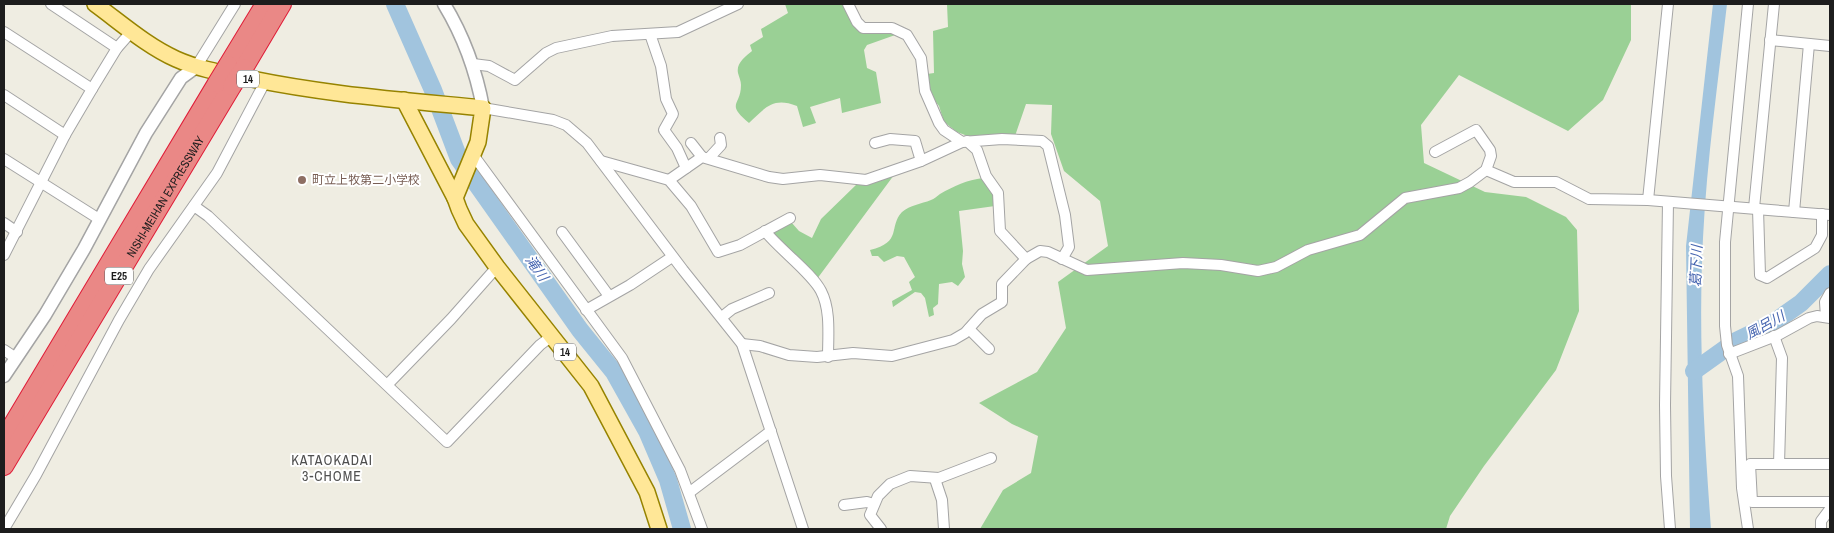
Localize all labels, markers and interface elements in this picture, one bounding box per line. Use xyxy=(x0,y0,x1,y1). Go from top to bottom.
road number: 14 xyxy=(237,70,259,88)
street label: NISHI-MEIHAN EXPRESSWAY xyxy=(123,133,208,260)
place label: 町立上牧第二小学校 xyxy=(312,172,420,188)
marker: 町立上牧第二小学校 xyxy=(296,174,308,186)
water label: 葛下川 xyxy=(1686,243,1706,287)
water label: 滝川 xyxy=(522,251,554,286)
road number: E25 xyxy=(105,268,133,284)
water label: 風呂川 xyxy=(1742,306,1789,343)
road number: 14 xyxy=(554,344,576,361)
district label: KATAOKADAI 3-CHOME xyxy=(291,451,373,485)

